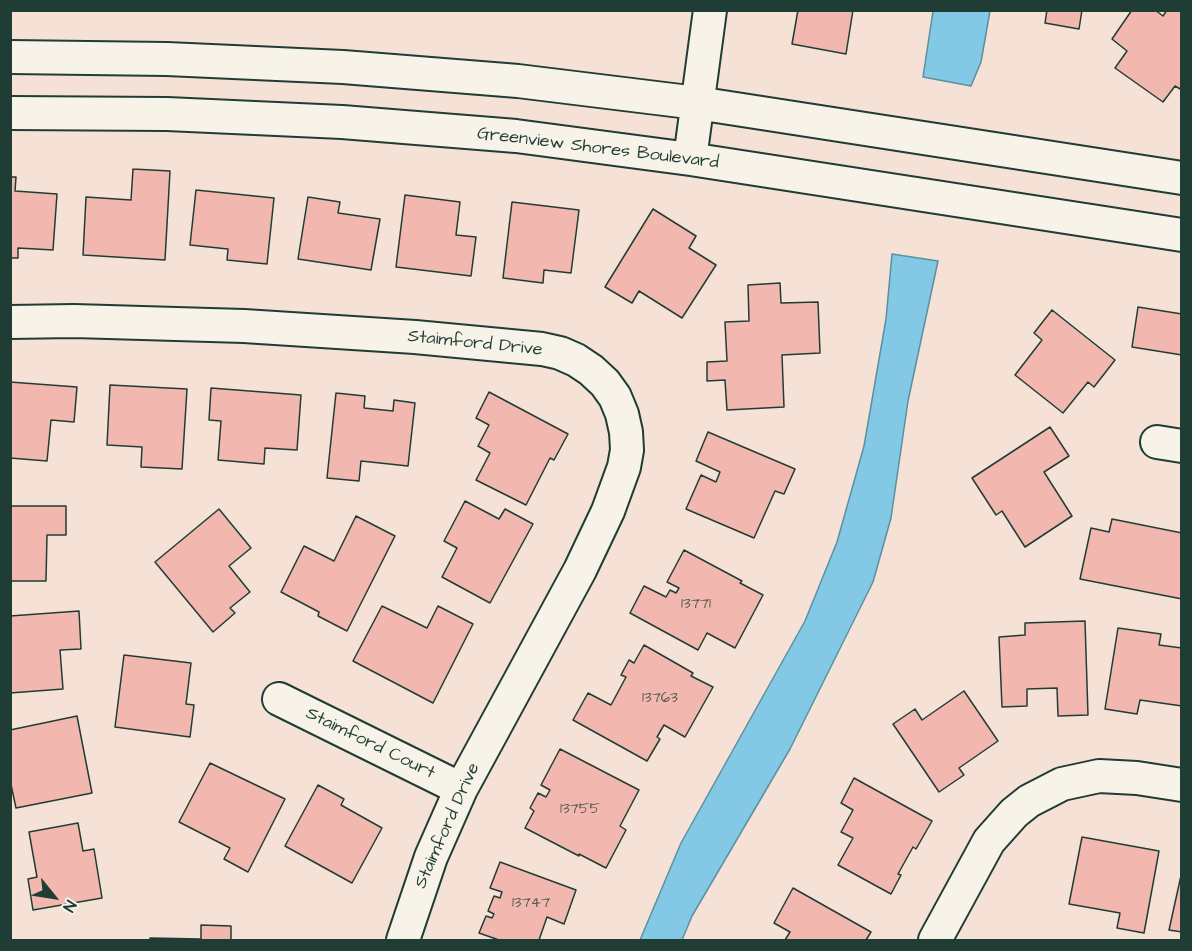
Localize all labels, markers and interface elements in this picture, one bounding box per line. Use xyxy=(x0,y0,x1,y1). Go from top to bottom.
street label: Greenview Shores Boulevard xyxy=(476,123,720,175)
street label: Staimford Drive xyxy=(407,326,543,362)
house number: 13771 xyxy=(681,596,711,614)
house number: 13763 xyxy=(642,690,678,708)
street label: Staimford Court xyxy=(302,703,438,785)
street label: Staimford Drive xyxy=(411,760,485,892)
house number: 13755 xyxy=(560,801,600,819)
north arrow xyxy=(24,867,84,927)
house number: 13747 xyxy=(512,895,550,913)
text: N xyxy=(58,896,82,916)

